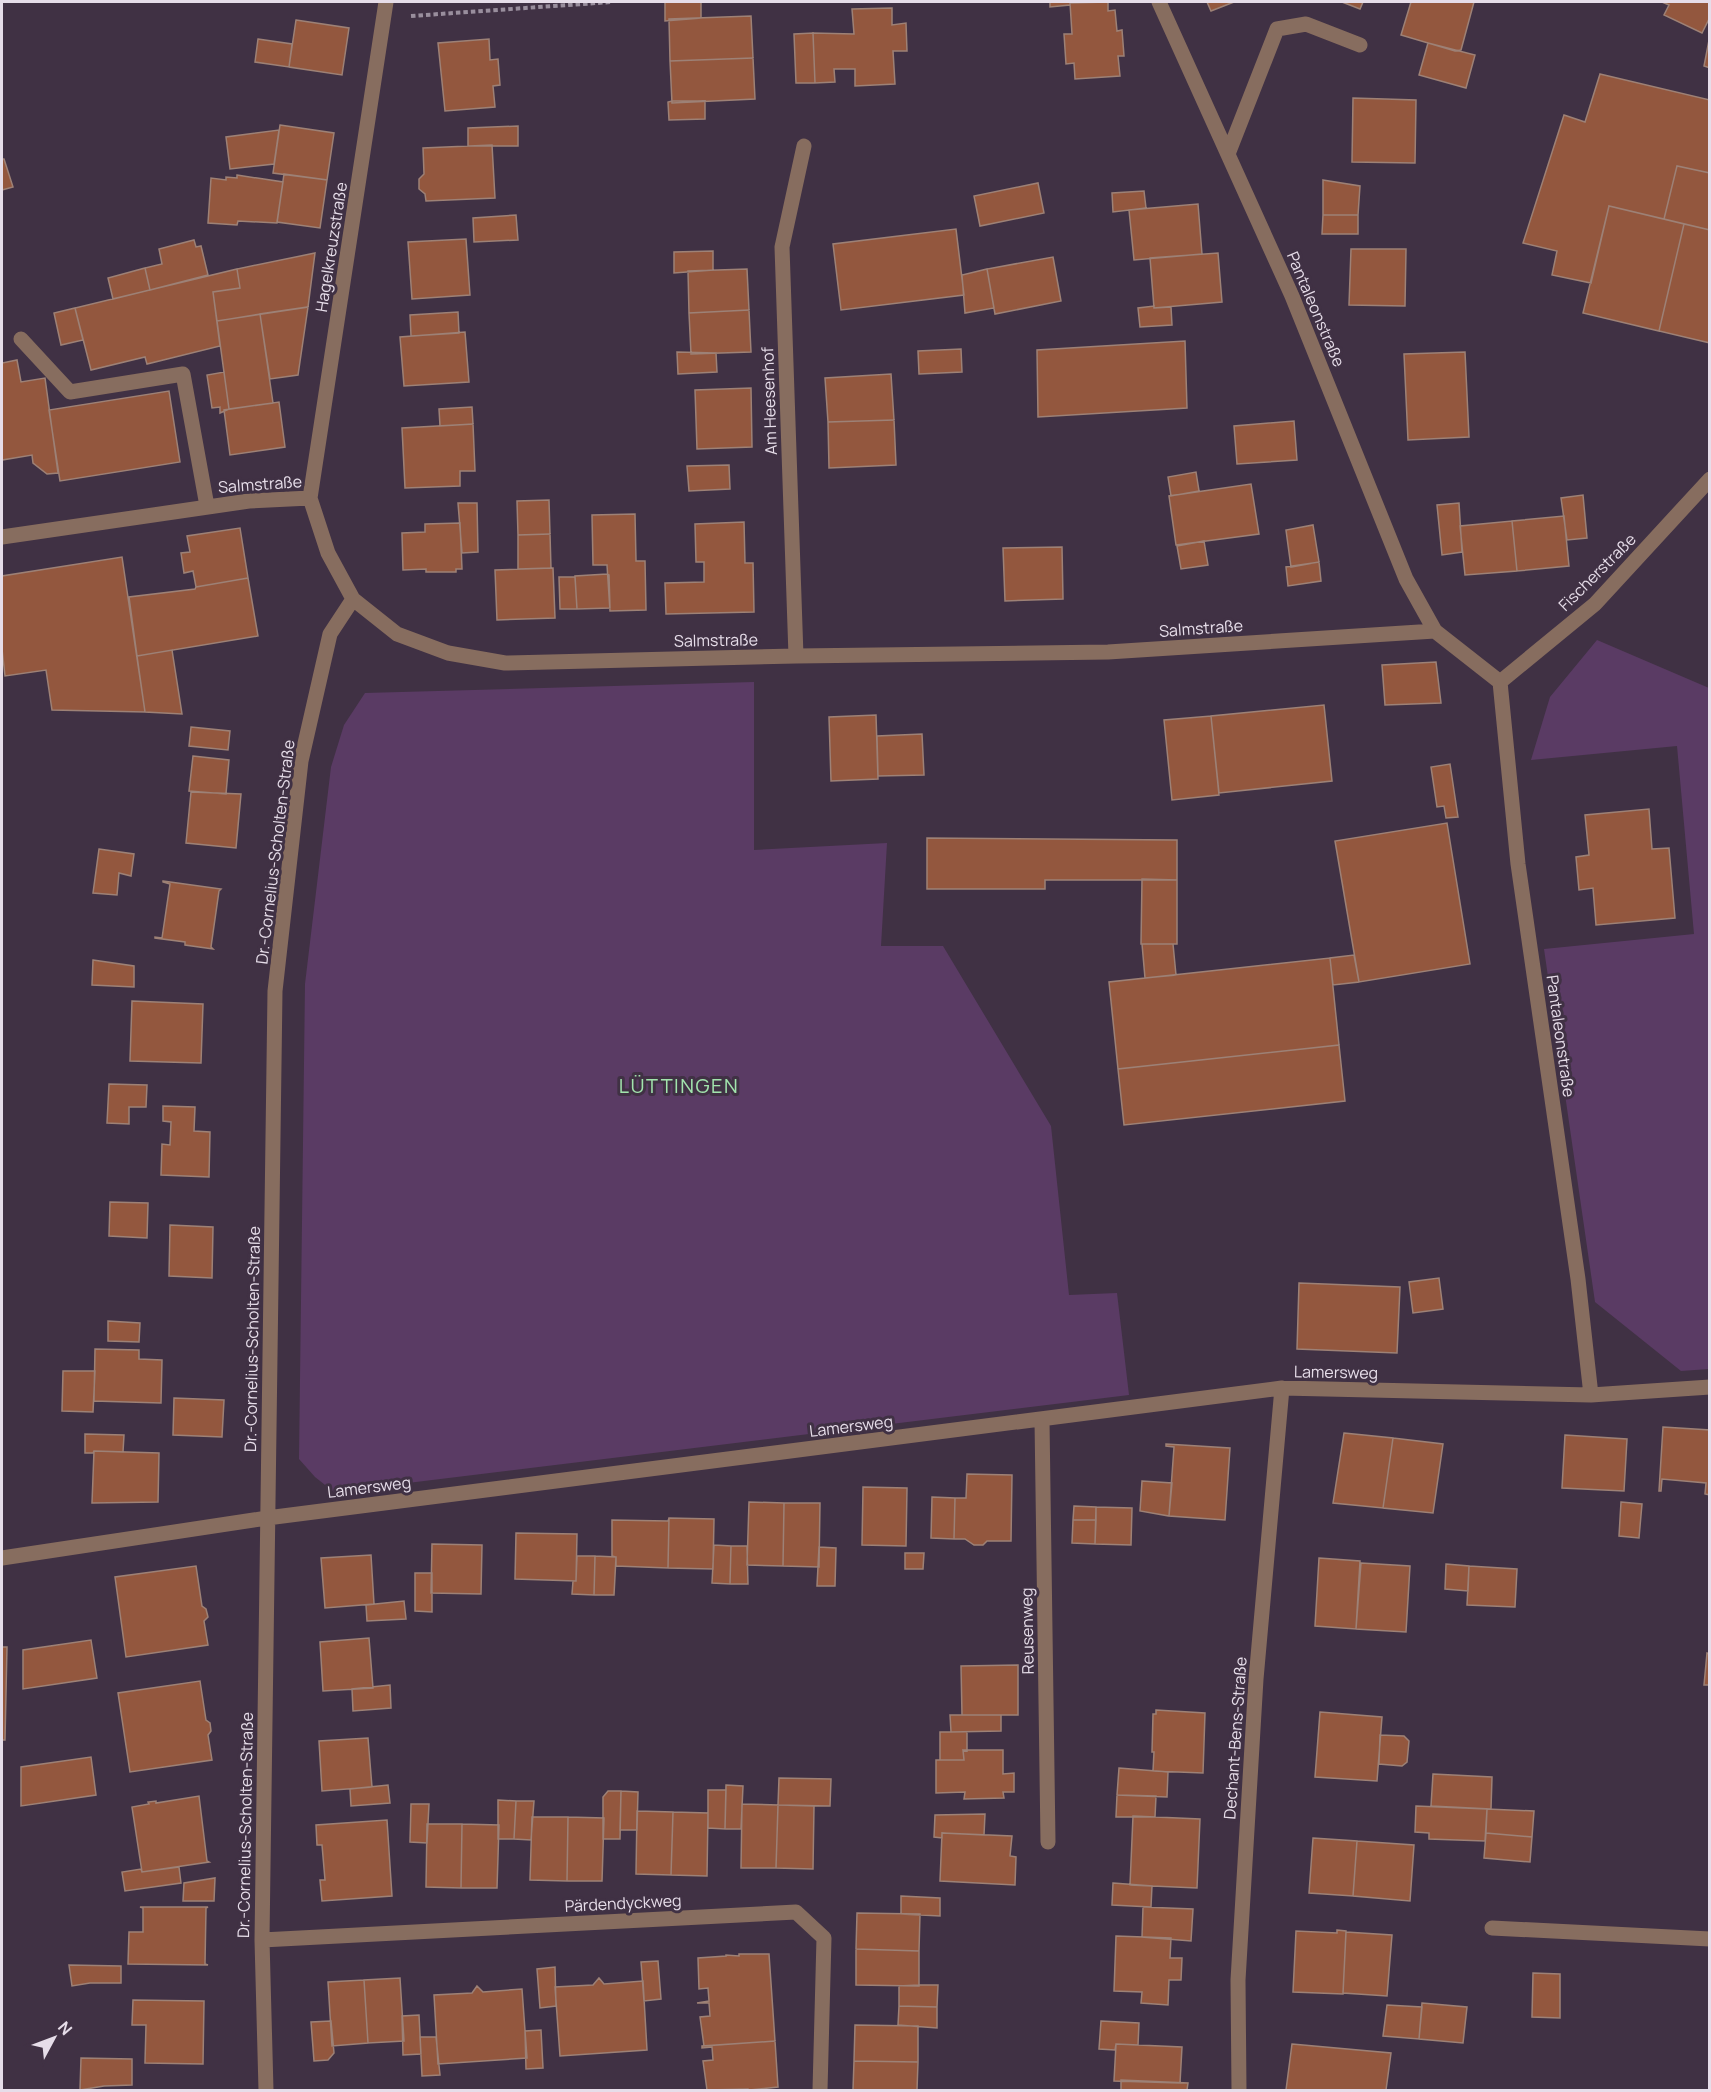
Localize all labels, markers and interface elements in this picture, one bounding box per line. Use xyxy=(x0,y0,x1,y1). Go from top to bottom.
street label: Hagelkreuzstraße xyxy=(310,180,352,314)
street label: Pantaleonstraße xyxy=(1282,248,1350,370)
street label: Am Heesenhof xyxy=(756,346,782,455)
street label: Salmstraße xyxy=(217,470,303,498)
street label: Fischerstraße xyxy=(1553,528,1641,616)
street label: Salmstraße xyxy=(1158,614,1244,642)
street label: Salmstraße xyxy=(674,628,758,652)
street label: Dr.-Cornelius-Scholten-Straße xyxy=(250,739,300,965)
street label: Pantaleonstraße xyxy=(1542,974,1580,1098)
district label: LÜTTINGEN xyxy=(619,1072,739,1099)
street label: Dr.-Cornelius-Scholten-Straße xyxy=(239,1226,265,1452)
street label: Lamersweg xyxy=(1294,1360,1378,1384)
street label: Lamersweg xyxy=(808,1410,894,1442)
street label: Lamersweg xyxy=(326,1471,412,1503)
street label: Reusenweg xyxy=(1015,1587,1039,1675)
street label: Dechant-Bens-Straße xyxy=(1218,1656,1252,1820)
street label: Dr.-Cornelius-Scholten-Straße xyxy=(232,1712,258,1938)
street label: Pärdendyckweg xyxy=(564,1889,682,1917)
north arrow xyxy=(24,2008,84,2068)
text: N xyxy=(53,2017,77,2040)

